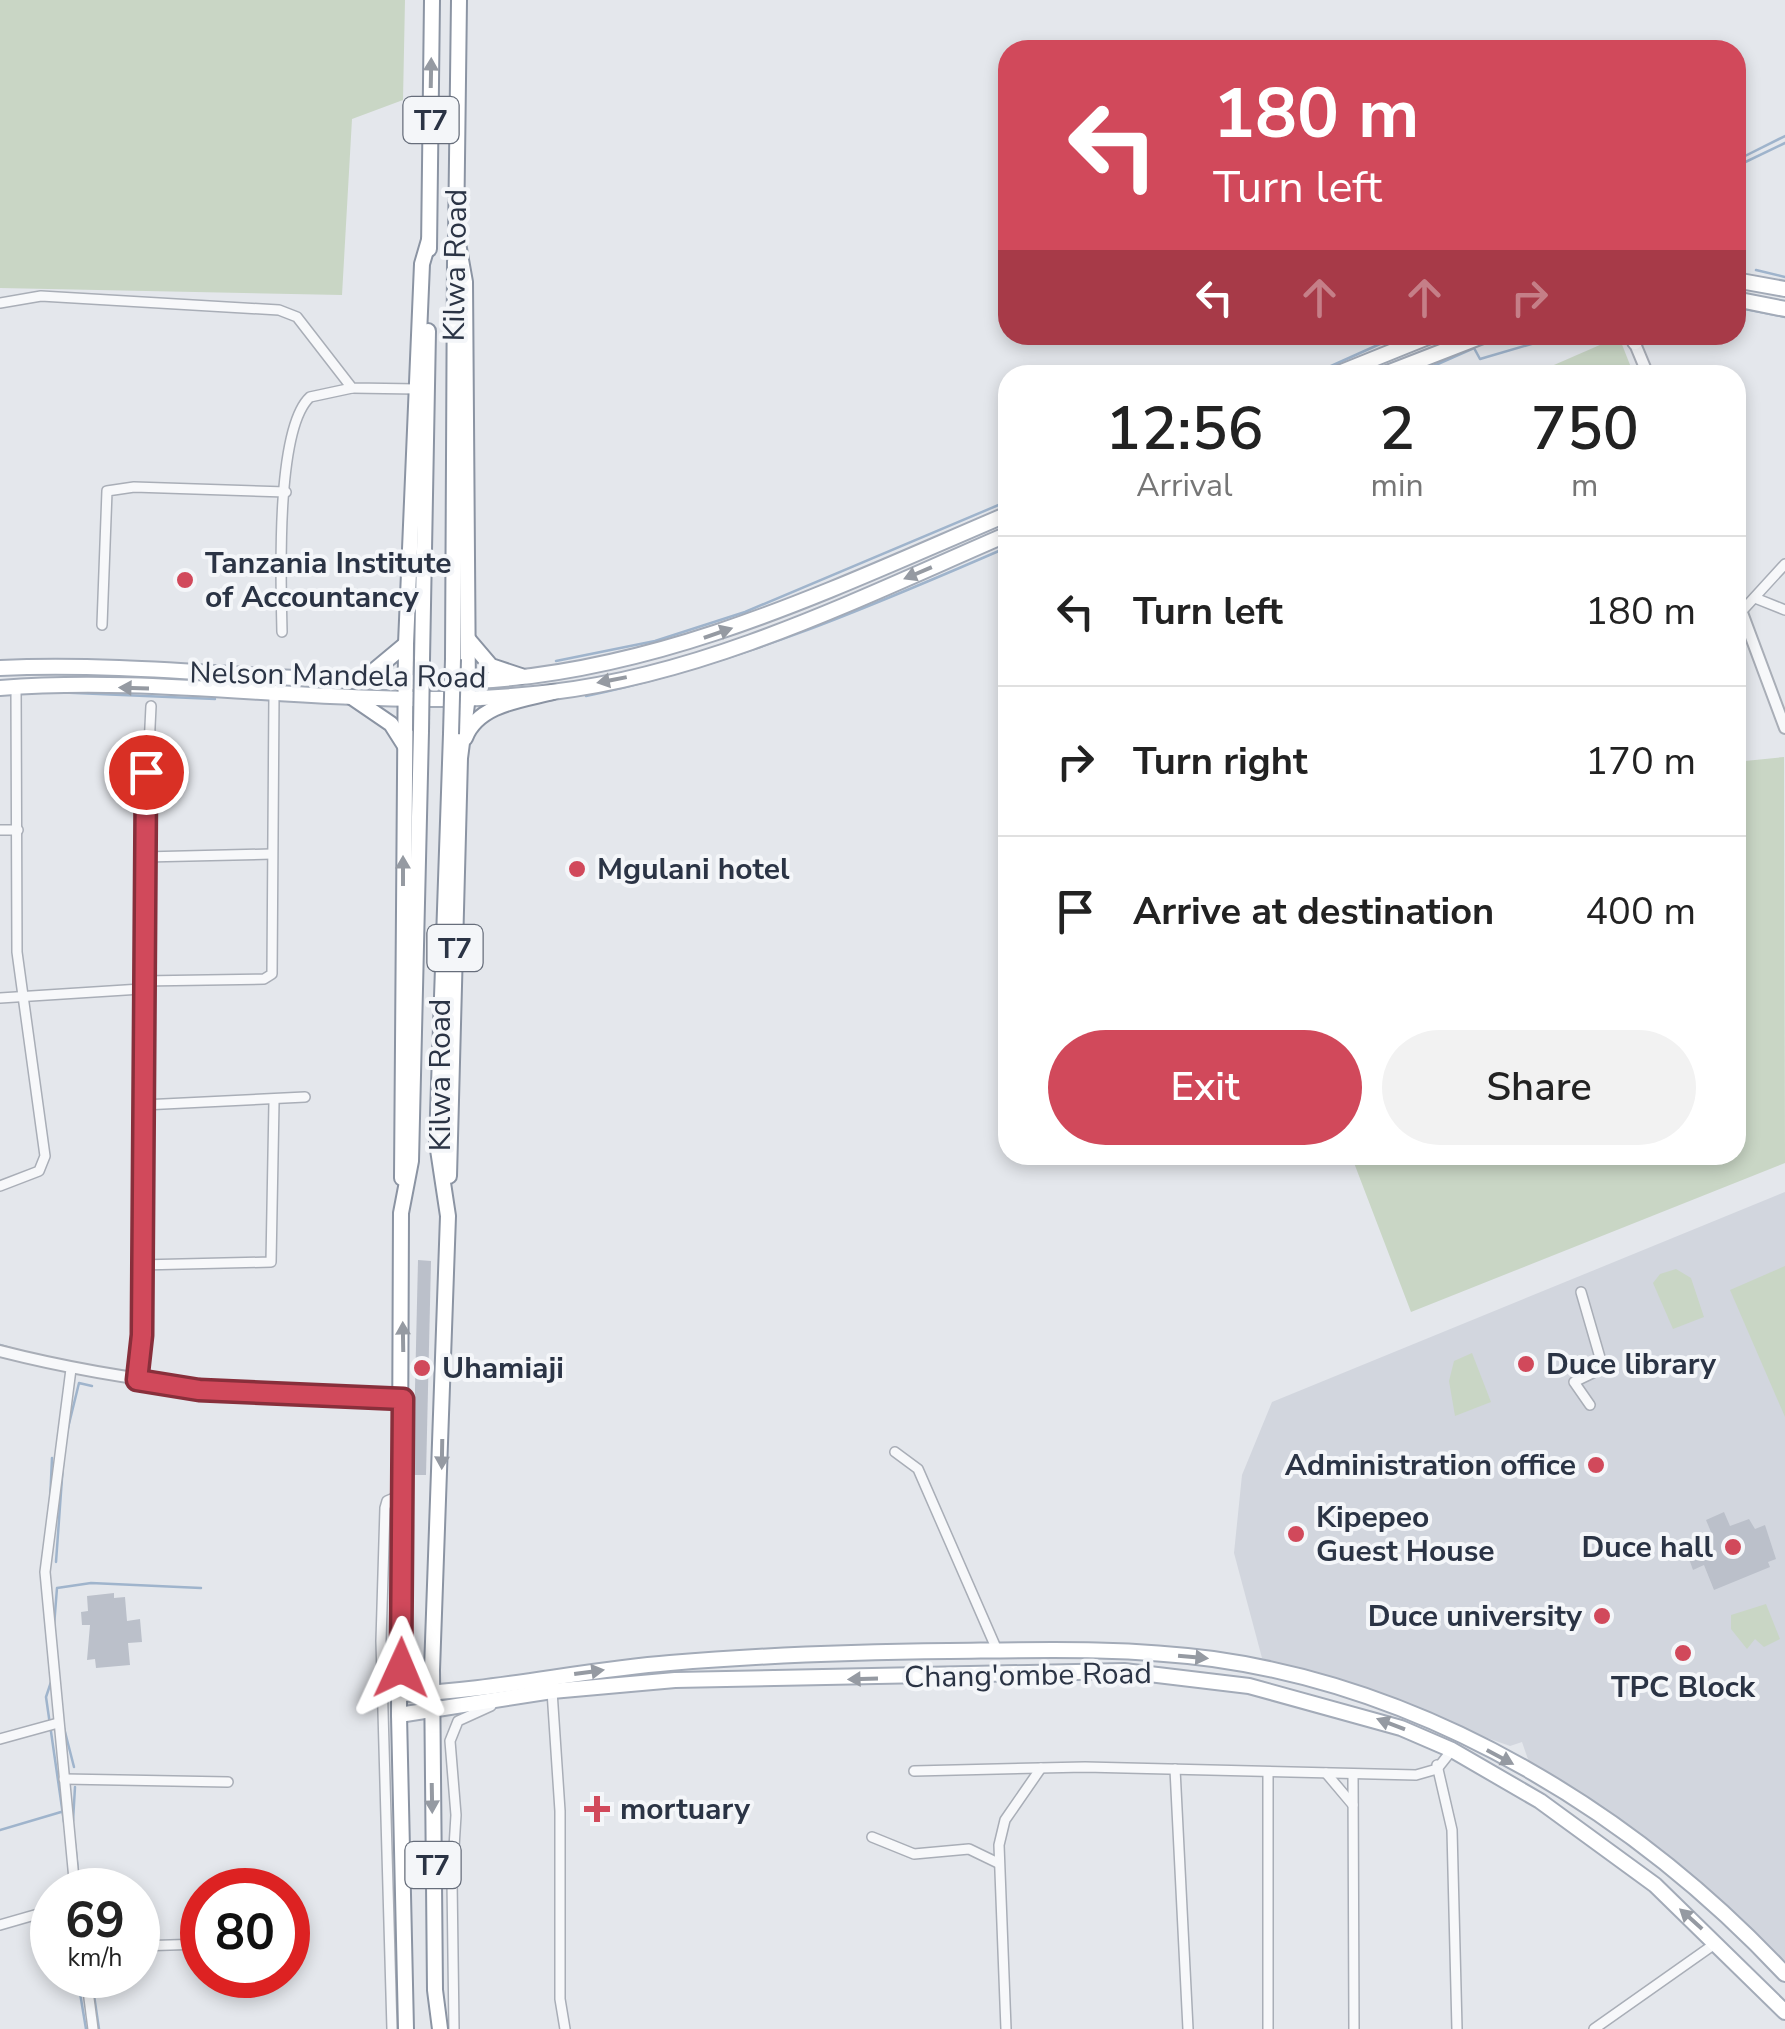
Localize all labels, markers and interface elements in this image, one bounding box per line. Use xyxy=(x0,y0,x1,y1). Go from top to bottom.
one-way arrow xyxy=(424,56,440,88)
text: 180 m xyxy=(1213,66,1419,162)
icon: left xyxy=(1048,80,1178,210)
road number: T7 xyxy=(404,97,458,143)
text: Turn left xyxy=(1213,157,1382,218)
street label: Kilwa Road xyxy=(434,188,477,342)
icon: left xyxy=(1187,270,1242,325)
icon: ahead xyxy=(1292,270,1347,325)
icon: ahead xyxy=(1397,270,1452,325)
icon: right xyxy=(1502,270,1557,325)
text: 12:56 xyxy=(1105,388,1263,470)
text: 2 xyxy=(1379,388,1415,470)
text: 750 xyxy=(1531,388,1639,470)
text: Arrival xyxy=(1136,464,1232,507)
text: min xyxy=(1371,464,1424,507)
text: m xyxy=(1571,464,1599,507)
place label: Tanzania Institute of Accountancy xyxy=(205,543,452,618)
one-way arrow xyxy=(903,565,933,581)
marker: Tanzania Institute of Accountancy xyxy=(174,569,196,591)
icon: left xyxy=(1048,584,1103,639)
text: Turn left xyxy=(1133,586,1283,637)
text: 180 m xyxy=(1585,586,1696,637)
one-way arrow xyxy=(704,625,734,640)
street label: Nelson Mandela Road xyxy=(189,652,487,699)
one-way arrow xyxy=(596,672,627,688)
one-way arrow xyxy=(118,680,149,696)
pin xyxy=(104,730,189,815)
icon: right xyxy=(1048,734,1103,789)
text: Turn right xyxy=(1133,736,1308,787)
text: 170 m xyxy=(1585,736,1696,787)
icon: arrive xyxy=(119,745,174,800)
place label: Mgulani hotel xyxy=(597,849,790,890)
one-way arrow xyxy=(395,854,411,886)
marker: Mgulani hotel xyxy=(566,858,588,880)
icon: arrive xyxy=(1048,884,1103,939)
text: Arrive at destination xyxy=(1133,886,1494,937)
text: 400 m xyxy=(1585,886,1696,937)
road number: T7 xyxy=(428,925,482,971)
street label: Kilwa Road xyxy=(420,999,461,1151)
button: Exit xyxy=(1048,1030,1362,1145)
button: Share xyxy=(1382,1030,1696,1145)
one-way arrow xyxy=(395,1321,411,1353)
place label: Duce library xyxy=(1546,1344,1716,1385)
place label: Uhamiaji xyxy=(442,1348,564,1389)
marker: Duce library xyxy=(1515,1353,1537,1375)
marker: Uhamiaji xyxy=(411,1357,433,1379)
one-way arrow xyxy=(434,1438,450,1470)
place label: Administration office xyxy=(1285,1445,1576,1486)
marker: Administration office xyxy=(1585,1454,1607,1476)
place label: Kipepeo Guest House xyxy=(1316,1497,1495,1572)
marker: Kipepeo Guest House xyxy=(1285,1523,1307,1545)
place label: Duce hall xyxy=(1581,1527,1713,1568)
marker: Duce hall xyxy=(1722,1536,1744,1558)
place label: Duce university xyxy=(1368,1596,1582,1637)
marker: Duce university xyxy=(1591,1605,1613,1627)
position arrow xyxy=(349,1616,453,1720)
marker: TPC Block xyxy=(1672,1642,1694,1664)
one-way arrow xyxy=(1177,1650,1209,1666)
street label: Chang'ombe Road xyxy=(904,1653,1152,1698)
one-way arrow xyxy=(574,1664,605,1680)
place label: TPC Block xyxy=(1611,1667,1756,1708)
one-way arrow xyxy=(846,1671,878,1687)
one-way arrow xyxy=(1376,1715,1406,1731)
one-way arrow xyxy=(1485,1748,1514,1765)
one-way arrow xyxy=(424,1783,440,1815)
place label: mortuary xyxy=(620,1789,750,1830)
marker: mortuary xyxy=(584,1796,610,1822)
road number: T7 xyxy=(406,1842,460,1888)
speed limit sign: 80 xyxy=(180,1868,310,1998)
text: 69 xyxy=(65,1886,125,1955)
one-way arrow xyxy=(1679,1908,1703,1931)
text: km/h xyxy=(67,1941,123,1975)

